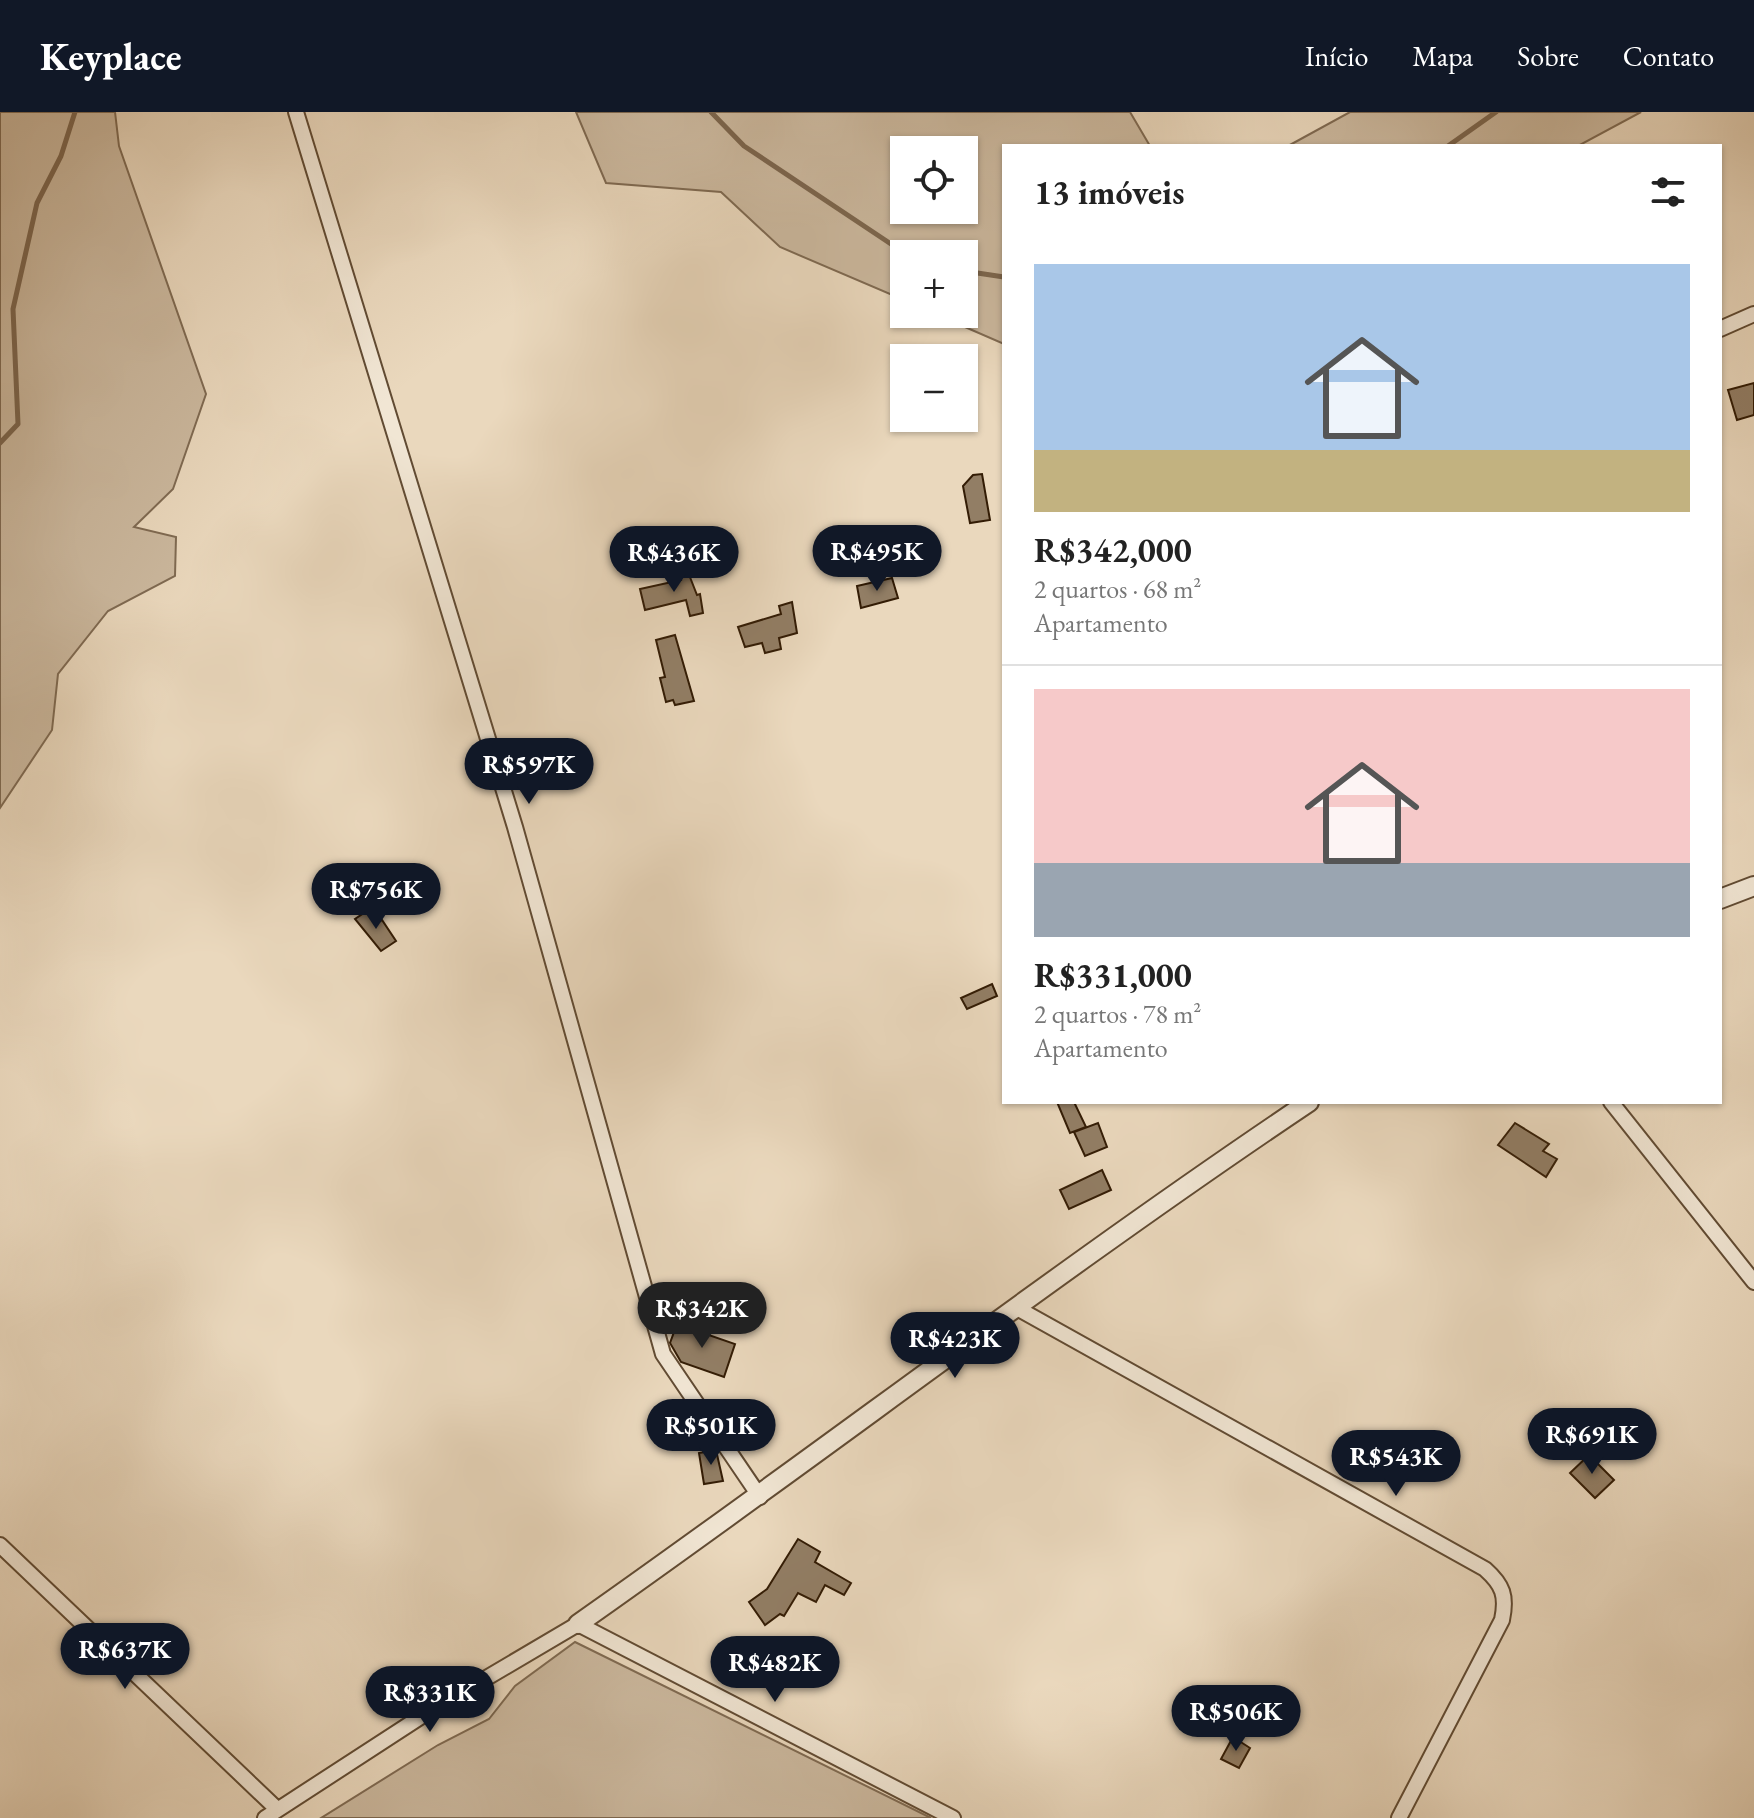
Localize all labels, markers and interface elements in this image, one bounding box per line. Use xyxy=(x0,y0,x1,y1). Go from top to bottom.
text: Keyplace xyxy=(40,32,182,81)
text: Início xyxy=(1305,38,1368,74)
text: Mapa xyxy=(1412,38,1473,74)
text: Sobre xyxy=(1517,38,1579,74)
text: Contato xyxy=(1623,38,1714,74)
map controls xyxy=(890,136,978,432)
button: locate xyxy=(890,136,978,224)
text: 13 imóveis xyxy=(1034,170,1184,214)
icon: filters xyxy=(1646,170,1690,214)
button: + xyxy=(890,240,978,328)
icon: home xyxy=(1290,316,1434,460)
button: − xyxy=(890,344,978,432)
pin: R$495K xyxy=(812,525,942,593)
pin: R$436K xyxy=(609,526,739,594)
text: R$342,000 xyxy=(1034,528,1192,572)
text: R$495K xyxy=(831,534,923,568)
text: R$436K xyxy=(628,535,720,569)
text: 2 quartos · 68 m² xyxy=(1034,572,1201,606)
text: Apartamento xyxy=(1034,606,1168,640)
pin: R$597K xyxy=(464,738,594,806)
icon: home xyxy=(1290,741,1434,885)
text: R$597K xyxy=(483,747,575,781)
pin: R$756K xyxy=(311,863,441,931)
text: R$756K xyxy=(330,872,422,906)
text: R$331,000 xyxy=(1034,953,1192,997)
text: 2 quartos · 78 m² xyxy=(1034,997,1201,1031)
text: Apartamento xyxy=(1034,1031,1168,1065)
pin: R$342K xyxy=(637,1282,767,1350)
text: R$342K xyxy=(656,1291,748,1325)
pin: R$423K xyxy=(890,1312,1020,1380)
text: R$423K xyxy=(909,1321,1001,1355)
pin: R$501K xyxy=(646,1399,776,1467)
text: R$501K xyxy=(665,1408,757,1442)
pin: R$691K xyxy=(1527,1408,1657,1476)
text: R$691K xyxy=(1546,1417,1638,1451)
pin: R$543K xyxy=(1331,1430,1461,1498)
text: R$543K xyxy=(1350,1439,1442,1473)
pin: R$637K xyxy=(60,1623,190,1691)
text: R$637K xyxy=(79,1632,171,1666)
pin: R$482K xyxy=(710,1636,840,1704)
text: R$482K xyxy=(729,1645,821,1679)
pin: R$331K xyxy=(365,1666,495,1734)
text: R$331K xyxy=(384,1675,476,1709)
pin: R$506K xyxy=(1171,1685,1301,1753)
text: R$506K xyxy=(1190,1694,1282,1728)

